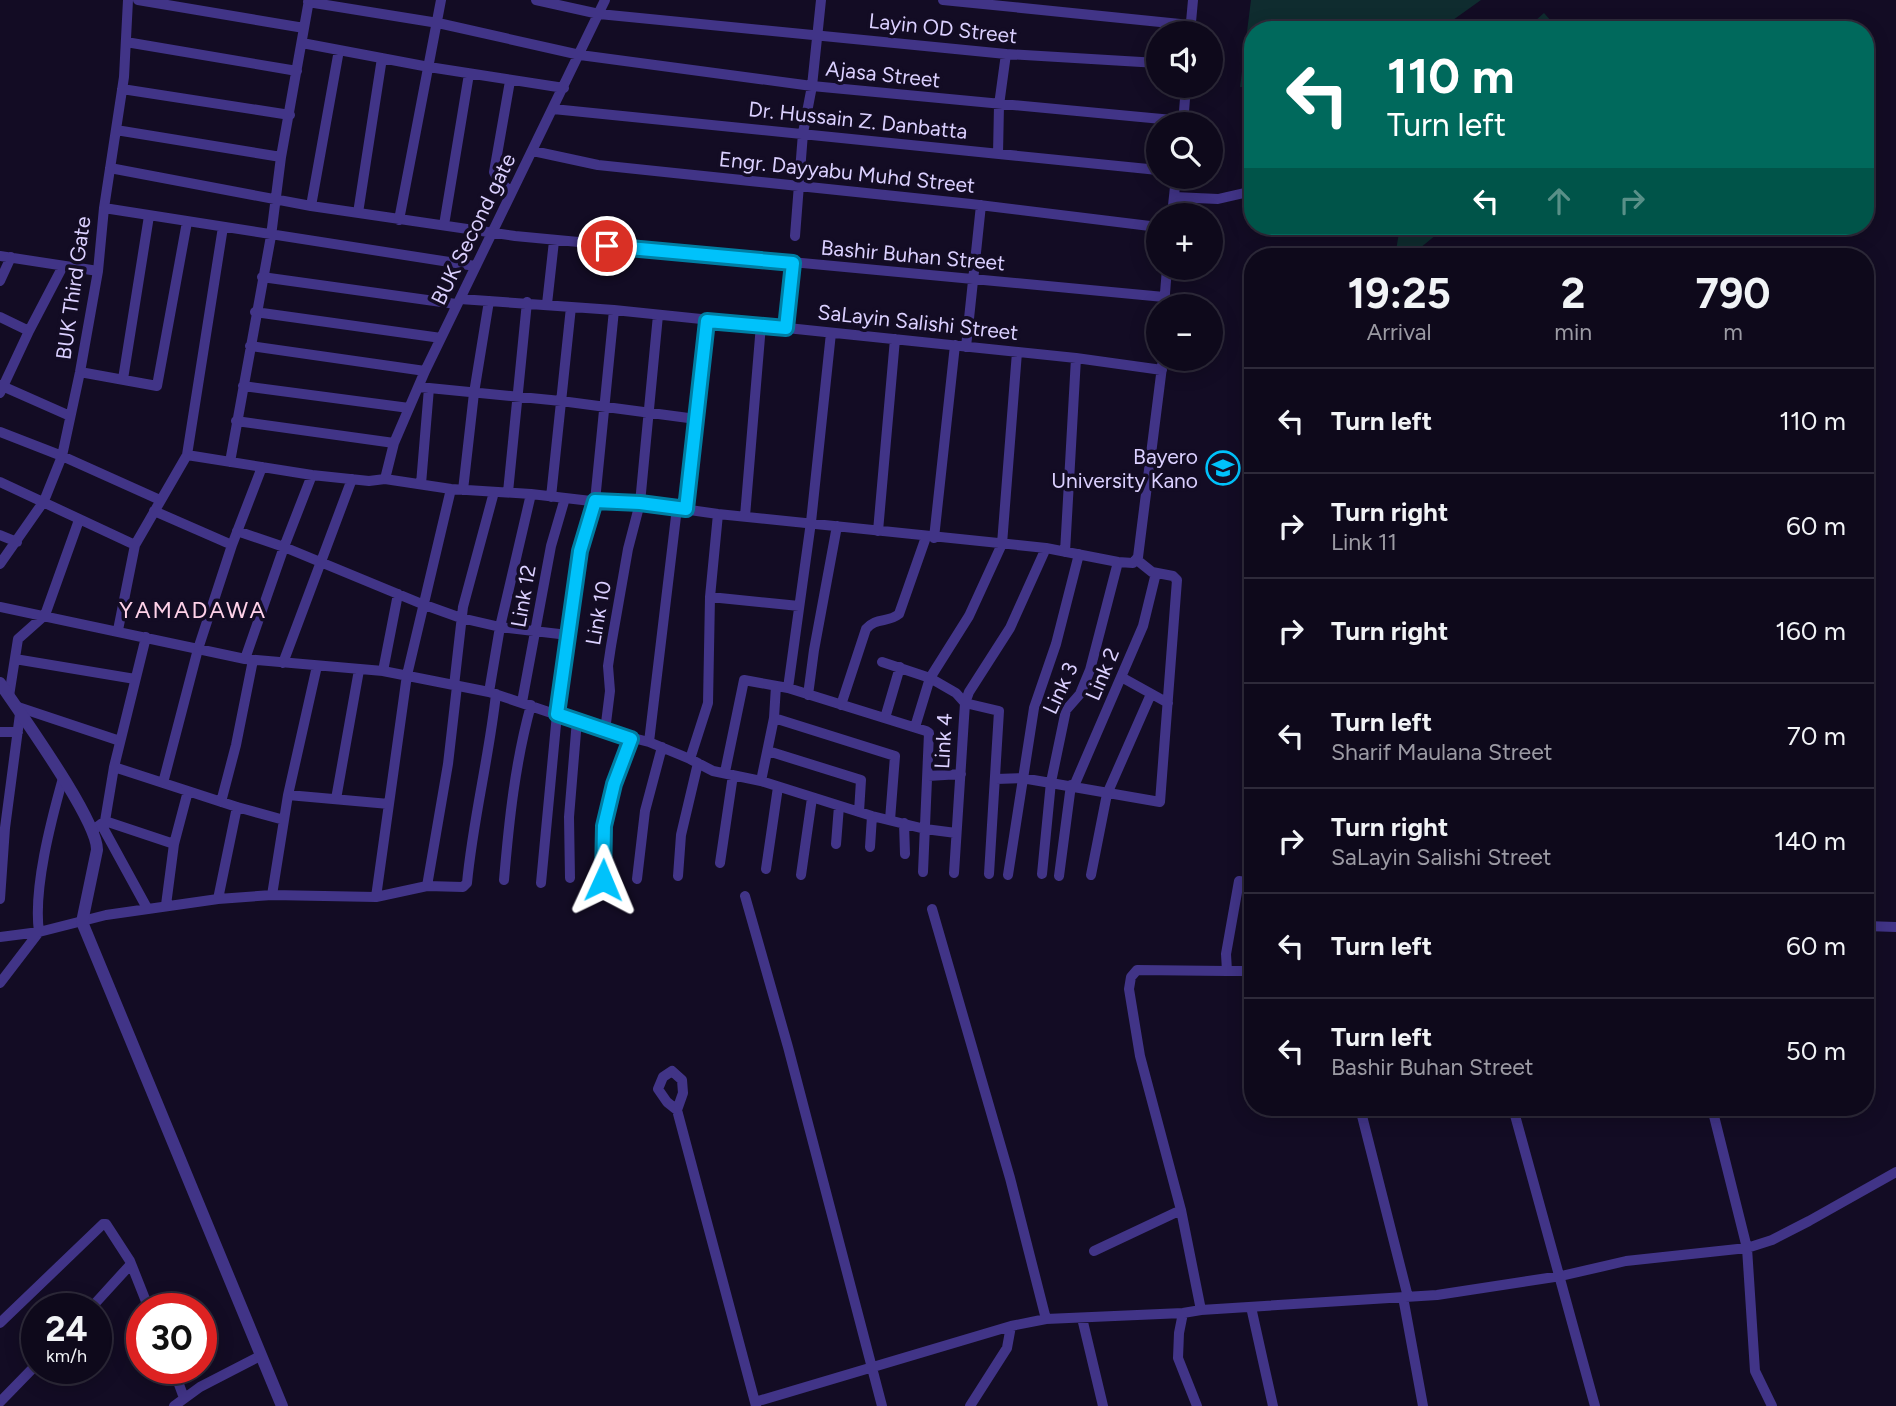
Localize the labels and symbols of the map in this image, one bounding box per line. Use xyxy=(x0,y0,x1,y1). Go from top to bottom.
street label: Layin OD Street xyxy=(868,8,1018,48)
street label: Ajasa Street xyxy=(824,56,942,92)
street label: Dr. Hussain Z. Danbatta xyxy=(747,96,969,144)
street label: Engr. Dayyabu Muhd Street xyxy=(718,146,976,198)
street label: BUK Second gate xyxy=(426,149,520,309)
street label: BUK Third Gate xyxy=(51,215,95,361)
pin xyxy=(577,216,637,276)
street label: Bashir Buhan Street xyxy=(820,234,1006,276)
street label: SaLayin Salishi Street xyxy=(817,299,1019,345)
place label: Bayero University Kano xyxy=(1051,444,1198,493)
school or university icon: Bayero University Kano xyxy=(1204,449,1242,487)
street label: Link 12 xyxy=(505,563,541,629)
street label: Link 10 xyxy=(580,579,616,647)
district label: YAMADAWA xyxy=(119,596,267,624)
street label: Link 2 xyxy=(1080,644,1124,704)
street label: Link 3 xyxy=(1037,658,1083,718)
street label: Link 4 xyxy=(929,712,957,770)
position arrow xyxy=(566,843,640,917)
speed limit sign: 30 xyxy=(126,1293,217,1384)

